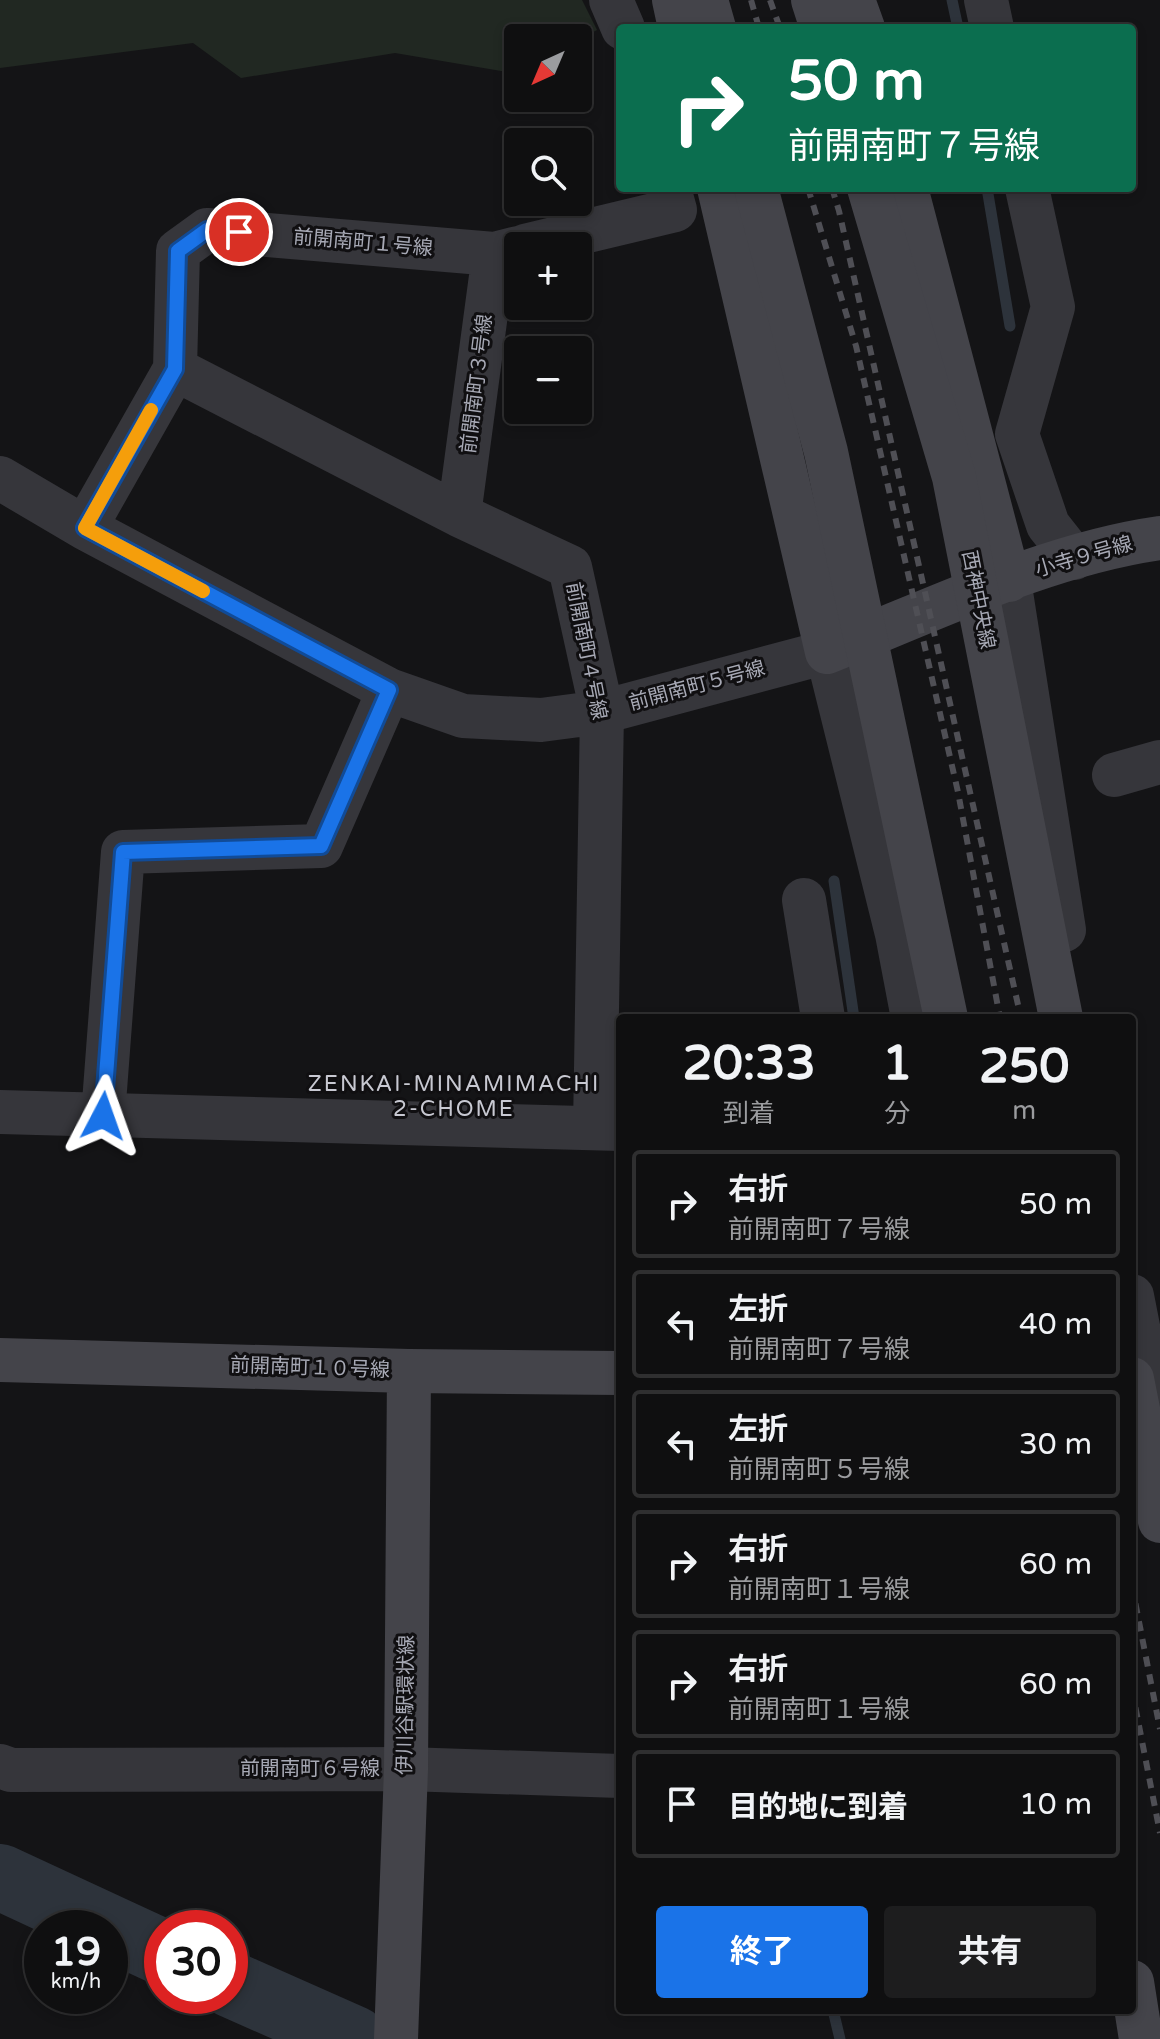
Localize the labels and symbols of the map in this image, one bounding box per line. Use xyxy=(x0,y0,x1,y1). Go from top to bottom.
north arrow xyxy=(504,24,592,112)
pin xyxy=(205,198,273,266)
street label: 前開南町１号線 xyxy=(292,225,434,261)
street label: 前開南町３号線 xyxy=(457,313,497,455)
street label: 小寺９号線 xyxy=(1033,532,1135,582)
street label: 西神中央線 xyxy=(957,549,999,651)
street label: 前開南町４号線 xyxy=(561,580,611,722)
street label: 前開南町５号線 xyxy=(626,656,768,716)
district label: ZENKAI-MINAMIMACHI 2-CHOME xyxy=(308,1071,600,1122)
position arrow xyxy=(61,1074,145,1158)
street label: 前開南町１０号線 xyxy=(230,1353,390,1383)
street label: 伊川谷駅環状線 xyxy=(393,1635,419,1775)
street label: 前開南町６号線 xyxy=(240,1757,380,1781)
speed limit sign: 30 xyxy=(144,1910,248,2014)

